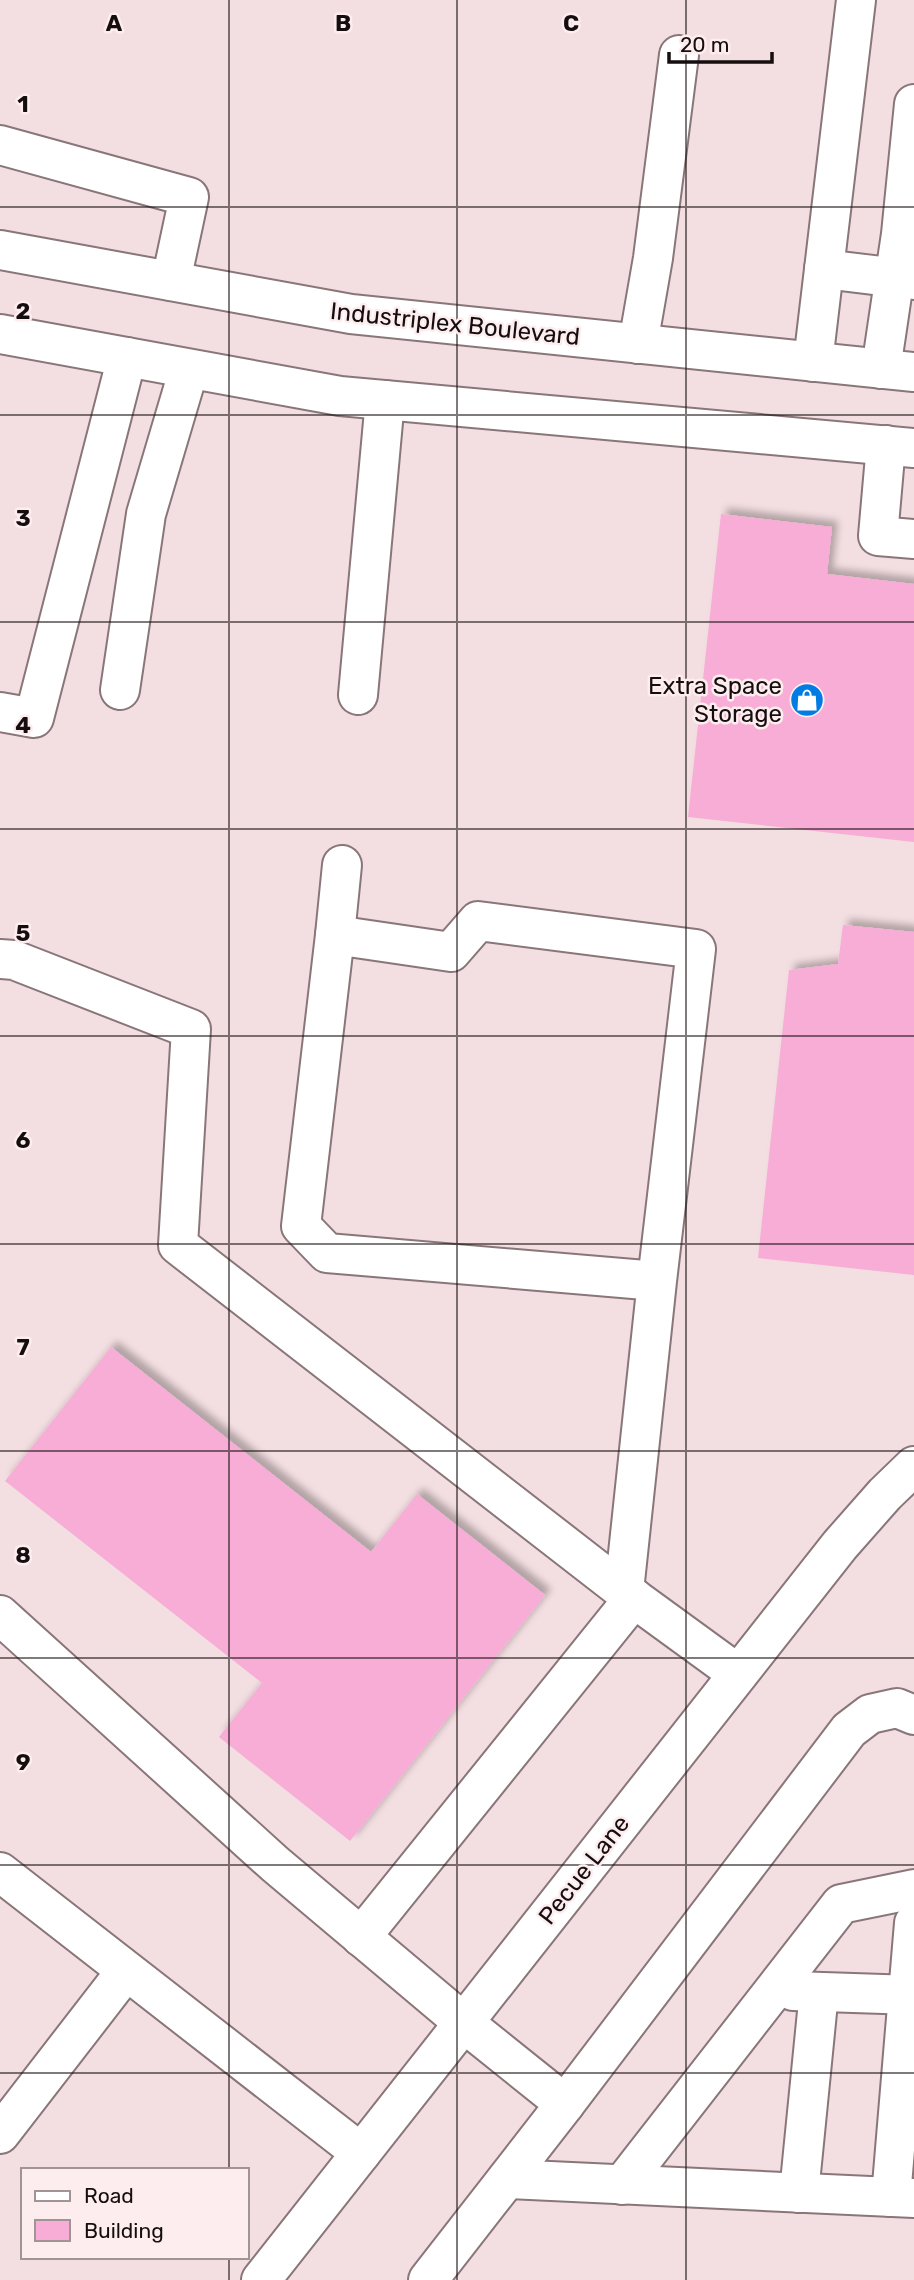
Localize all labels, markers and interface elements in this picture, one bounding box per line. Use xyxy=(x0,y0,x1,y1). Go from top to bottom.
text: A xyxy=(106,9,123,37)
text: B xyxy=(335,9,351,37)
text: C xyxy=(563,9,579,37)
scale bar xyxy=(669,21,772,65)
text: 20 m xyxy=(680,32,729,57)
text: 1 xyxy=(17,90,29,118)
text: 2 xyxy=(16,297,30,325)
street label: Industriplex Boulevard xyxy=(329,297,581,351)
text: 3 xyxy=(15,504,31,532)
place label: Extra Space Storage xyxy=(648,672,782,728)
shop icon: Extra Space Storage xyxy=(788,681,826,719)
text: 4 xyxy=(15,711,31,739)
text: 5 xyxy=(16,919,31,947)
text: 6 xyxy=(16,1126,31,1154)
text: 7 xyxy=(16,1333,30,1361)
text: 8 xyxy=(15,1541,31,1569)
text: 9 xyxy=(16,1748,30,1776)
street label: Pecue Lane xyxy=(533,1810,635,1930)
legend xyxy=(21,2168,248,2259)
text: Road xyxy=(84,2183,134,2208)
text: Building xyxy=(84,2218,164,2243)

